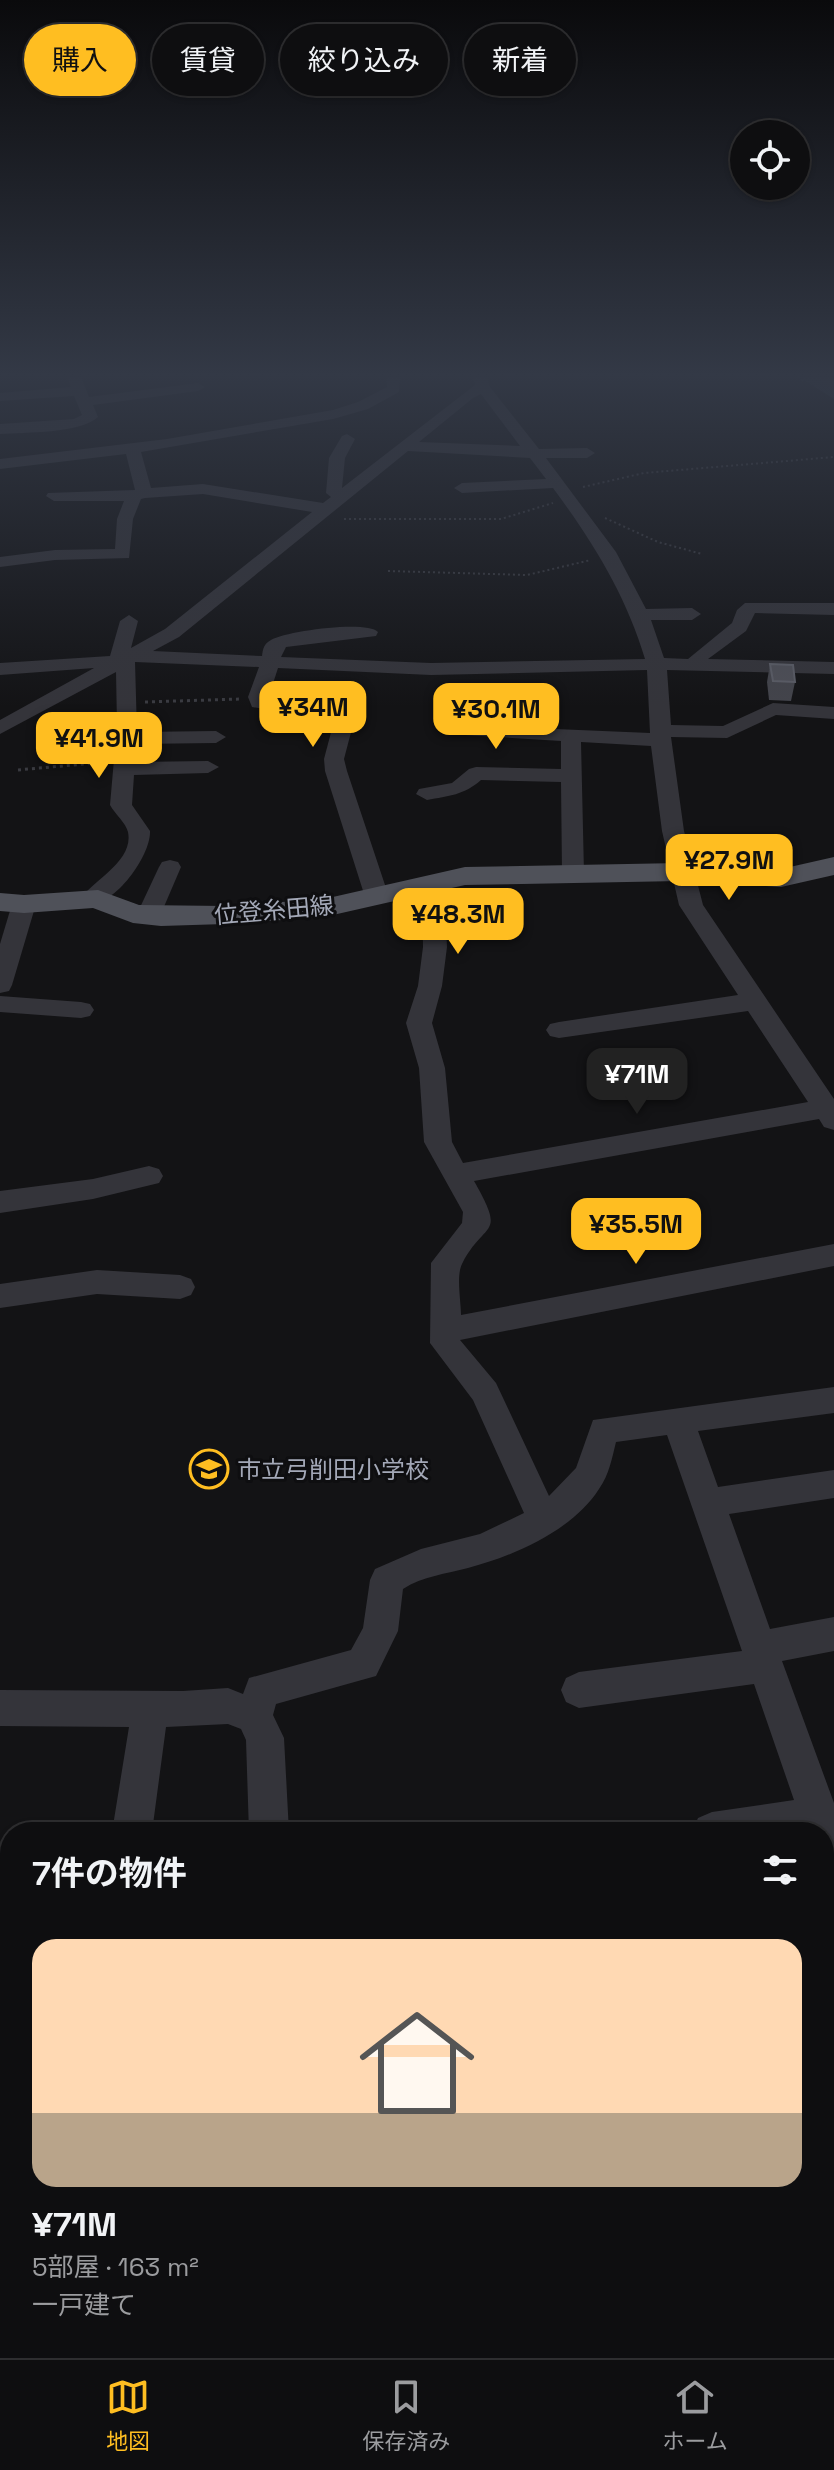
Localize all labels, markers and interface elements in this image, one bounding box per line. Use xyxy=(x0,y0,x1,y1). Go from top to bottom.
chip: 購入 xyxy=(24,24,136,96)
chip: 賃貸 xyxy=(152,24,264,96)
chip: 絞り込み xyxy=(280,24,448,96)
chip: 新着 xyxy=(464,24,576,96)
map controls xyxy=(730,120,810,200)
button: locate xyxy=(730,120,810,200)
pin: ¥34M xyxy=(266,681,360,749)
pin: ¥30.1M xyxy=(431,683,561,751)
text: ¥34M xyxy=(277,690,349,724)
text: ¥30.1M xyxy=(451,692,541,726)
pin: ¥41.9M xyxy=(34,712,164,780)
text: ¥41.9M xyxy=(54,721,144,755)
pin: ¥27.9M xyxy=(664,834,794,902)
text: ¥27.9M xyxy=(684,843,774,877)
pin: ¥48.3M xyxy=(393,888,523,956)
street label: 位登糸田線 xyxy=(213,889,335,931)
text: ¥48.3M xyxy=(411,897,505,931)
pin: ¥71M xyxy=(590,1048,684,1116)
text: ¥71M xyxy=(605,1057,669,1091)
pin: ¥35.5M xyxy=(571,1198,701,1266)
text: ¥35.5M xyxy=(589,1207,683,1241)
school or university icon: 市立弓削田小学校 xyxy=(188,1448,230,1490)
place label: 市立弓削田小学校 xyxy=(237,1454,429,1485)
icon: filters xyxy=(758,1848,802,1892)
text: 7件の物件 xyxy=(32,1852,187,1895)
icon: home xyxy=(345,1991,489,2135)
text: ¥71M xyxy=(32,2203,117,2246)
text: 5部屋 · 163 m² xyxy=(32,2250,199,2284)
text: 一戸建て xyxy=(32,2288,136,2322)
tab: 地図 xyxy=(106,2375,150,2455)
tab: 保存済み xyxy=(362,2375,450,2455)
tab: ホーム xyxy=(663,2375,728,2455)

